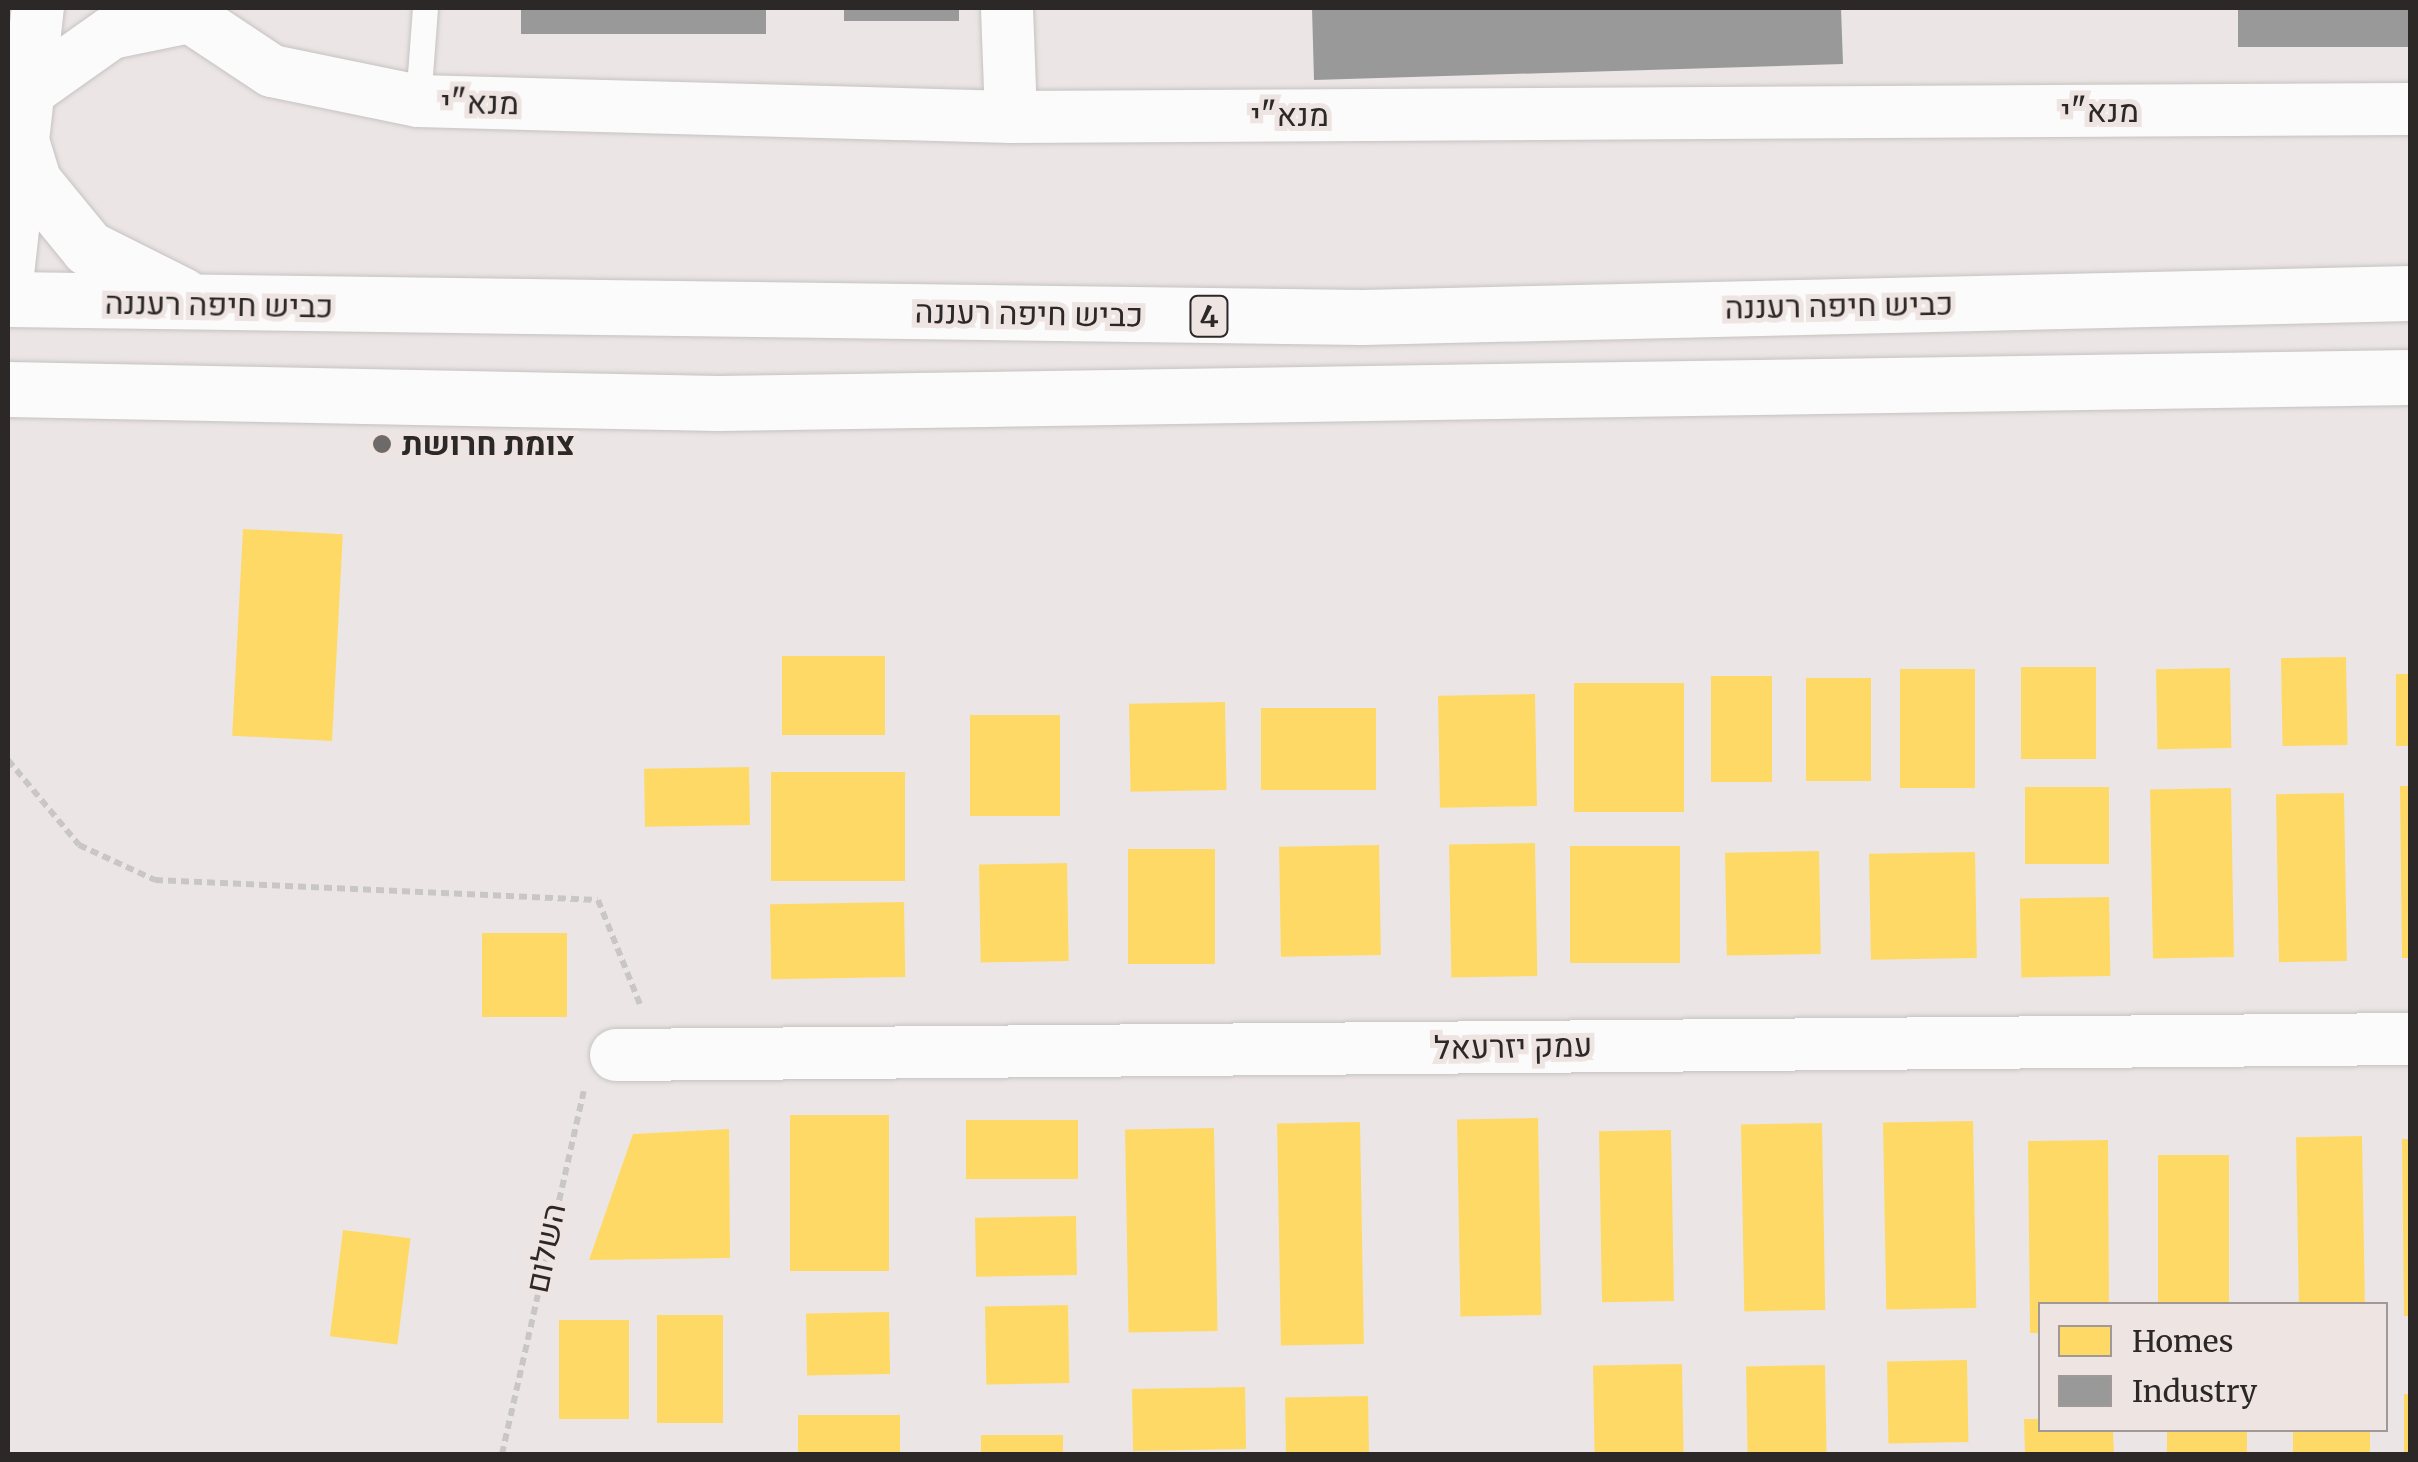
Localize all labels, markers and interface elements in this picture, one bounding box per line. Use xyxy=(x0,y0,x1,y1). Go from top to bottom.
street label: מנא"י xyxy=(441,83,519,123)
street label: מנא"י xyxy=(2061,92,2139,130)
street label: מנא"י xyxy=(1251,96,1329,134)
street label: כביש חיפה רעננה xyxy=(104,284,334,326)
street label: כביש חיפה רעננה xyxy=(1724,285,1954,327)
road number: 4 xyxy=(1189,291,1229,341)
street label: כביש חיפה רעננה xyxy=(914,293,1144,335)
place label: צומת חרושת xyxy=(402,425,575,463)
marker: צומת חרושת xyxy=(371,433,393,455)
street label: עמק יזרעאל xyxy=(1433,1026,1593,1068)
street label: השלום xyxy=(518,1200,574,1296)
legend xyxy=(2038,1302,2388,1432)
text: Homes xyxy=(2132,1322,2233,1360)
text: Industry xyxy=(2132,1372,2257,1410)

